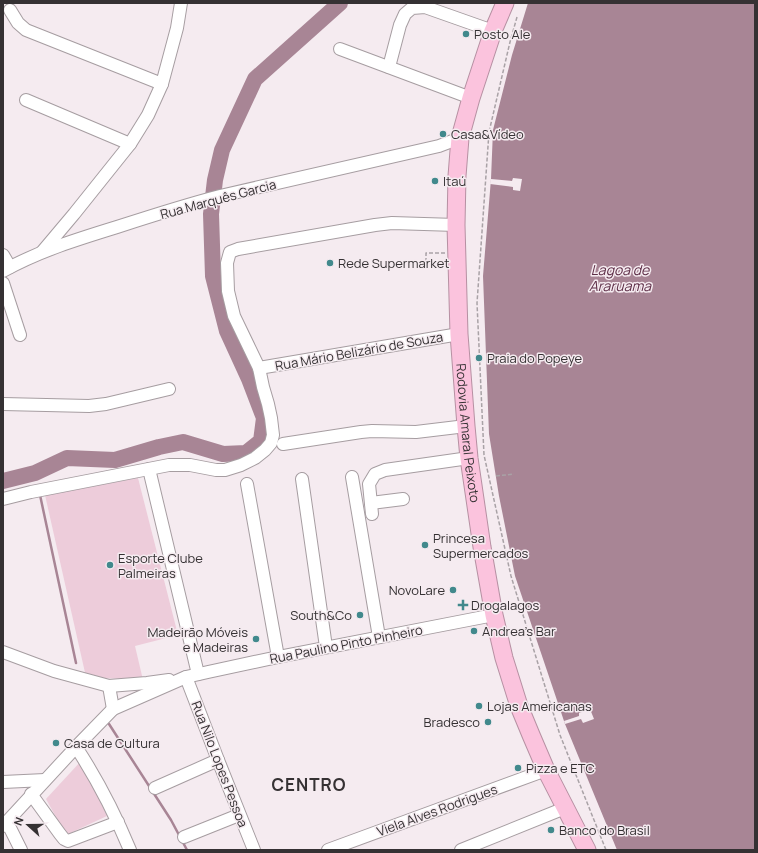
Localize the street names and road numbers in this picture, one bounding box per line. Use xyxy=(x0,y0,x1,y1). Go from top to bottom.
street label: Rua Marquês Garcia xyxy=(158,175,278,223)
street label: Rua Mário Belizário de Souza xyxy=(274,327,444,375)
street label: Rodovia Amaral Peixoto xyxy=(452,363,484,504)
street label: Rua Paulino Pinto Pinheiro xyxy=(268,620,424,668)
street label: Rua Nilo Lopes Pessoa xyxy=(188,698,252,830)
street label: Viela Alves Rodrigues xyxy=(374,780,500,840)

